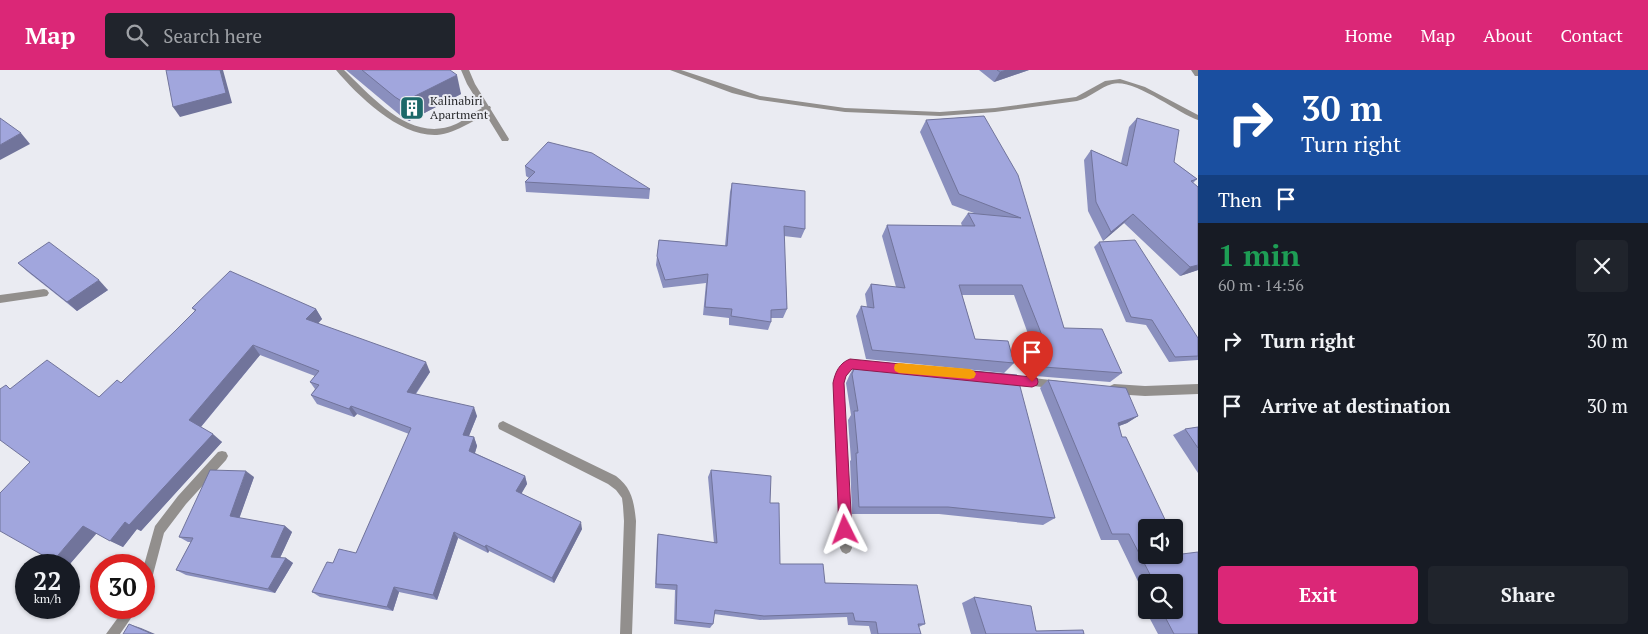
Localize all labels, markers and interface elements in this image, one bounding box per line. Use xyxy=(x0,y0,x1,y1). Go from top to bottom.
search box xyxy=(105,13,455,58)
text: Map xyxy=(25,19,75,51)
icon: search xyxy=(123,21,151,49)
text: Search here xyxy=(163,23,262,48)
text: Home xyxy=(1345,23,1392,47)
text: Map xyxy=(1420,23,1455,47)
text: About xyxy=(1483,23,1532,47)
text: Contact xyxy=(1560,23,1623,47)
text: 30 m xyxy=(1301,85,1382,131)
icon: right xyxy=(1218,90,1283,155)
place label: Kalinabiri Apartment xyxy=(430,93,489,122)
building icon: Kalinabiri Apartment xyxy=(399,95,425,121)
text: Turn right xyxy=(1301,129,1401,158)
icon: arrive xyxy=(1272,185,1300,213)
text: Then xyxy=(1218,187,1262,212)
text: 1 min xyxy=(1218,235,1300,275)
button: close xyxy=(1576,240,1628,292)
text: 60 m · 14:56 xyxy=(1218,274,1304,296)
icon: right xyxy=(1218,327,1246,355)
text: Turn right xyxy=(1261,328,1355,353)
text: 30 m xyxy=(1587,328,1628,353)
pin xyxy=(1011,331,1053,382)
icon: arrive xyxy=(1018,338,1046,366)
icon: arrive xyxy=(1218,392,1246,420)
text: Arrive at destination xyxy=(1261,393,1450,418)
text: 30 m xyxy=(1587,393,1628,418)
position arrow xyxy=(818,503,870,555)
map controls xyxy=(1138,519,1183,619)
button: sound xyxy=(1138,519,1183,564)
speed limit sign: 30 xyxy=(90,554,155,619)
text: 22 xyxy=(33,564,62,597)
button: Exit xyxy=(1218,566,1418,624)
button: Share xyxy=(1428,566,1628,624)
button: search xyxy=(1138,574,1183,619)
text: km/h xyxy=(34,591,61,606)

